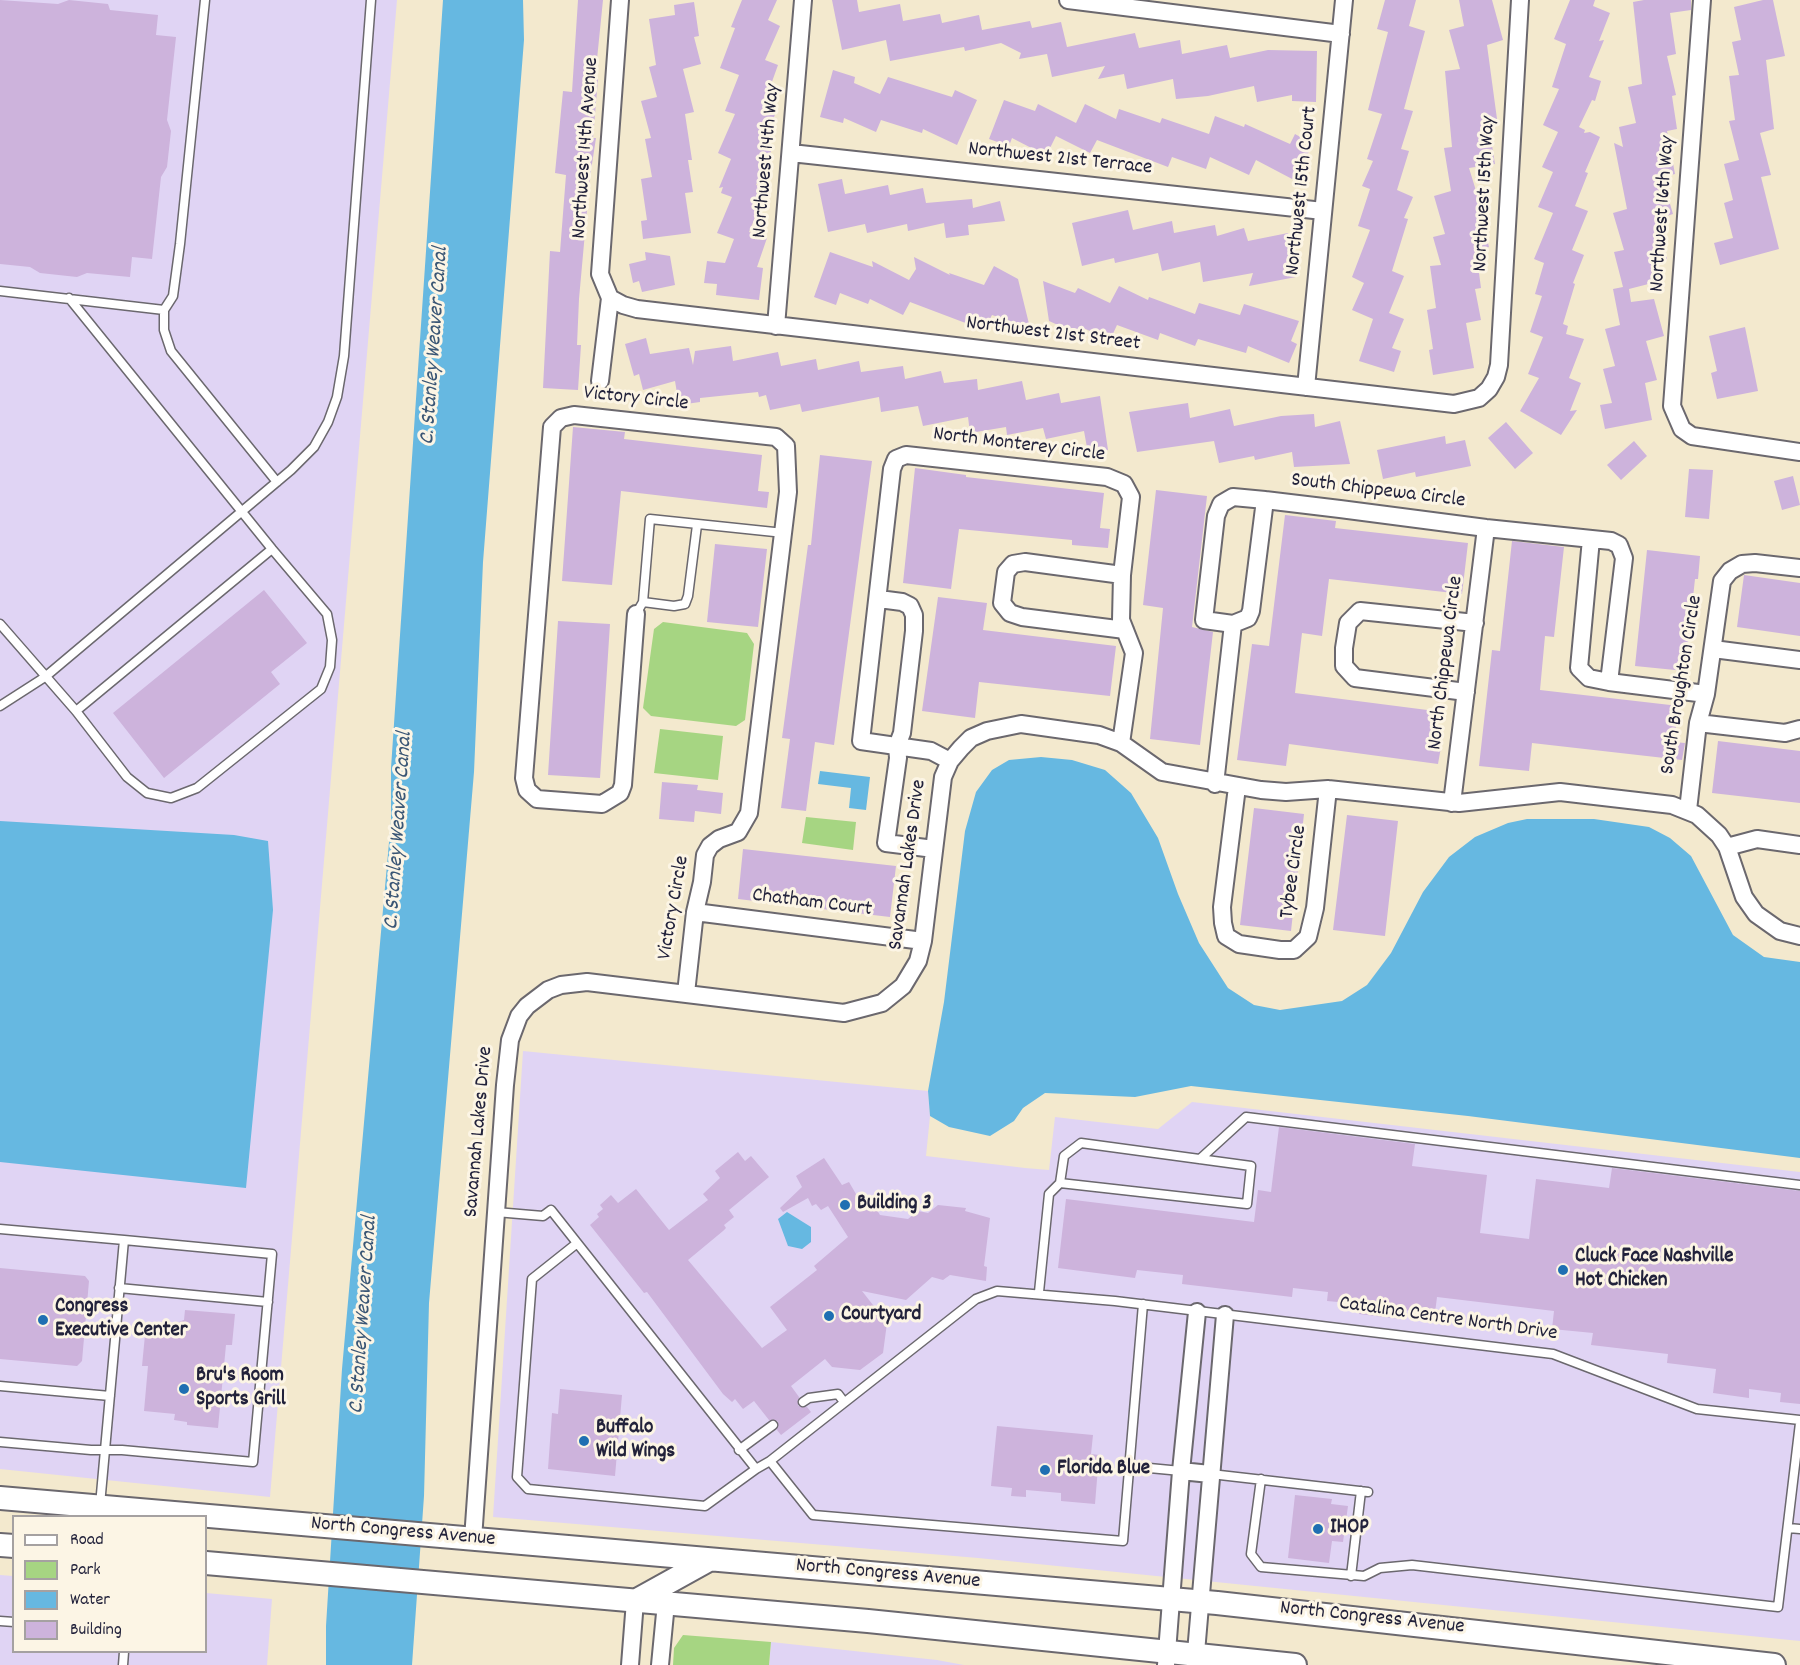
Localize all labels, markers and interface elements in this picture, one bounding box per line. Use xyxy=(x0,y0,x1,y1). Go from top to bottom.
street label: Northwest 14th Avenue xyxy=(568,56,606,240)
street label: Northwest 14th Way xyxy=(749,83,787,239)
street label: Northwest 15th Court xyxy=(1282,105,1324,277)
street label: Northwest 15th Way xyxy=(1469,115,1503,273)
street label: Northwest 16th Way xyxy=(1646,135,1682,293)
street label: Northwest 21st Terrace xyxy=(967,138,1153,182)
water label: C. Stanley Weaver Canal xyxy=(416,246,456,446)
street label: Northwest 21st Street xyxy=(964,312,1142,358)
street label: Victory Circle xyxy=(582,382,690,418)
street label: North Monterey Circle xyxy=(932,423,1106,469)
street label: South Chippewa Circle xyxy=(1290,469,1466,515)
street label: North Chippewa Circle xyxy=(1424,575,1470,751)
street label: South Broughton Circle xyxy=(1656,594,1710,776)
water label: C. Stanley Weaver Canal xyxy=(380,731,420,931)
street label: Savannah Lakes Drive xyxy=(885,778,933,952)
street label: Tybee Circle xyxy=(1276,824,1314,920)
street label: Victory Circle xyxy=(653,854,697,962)
street label: Chatham Court xyxy=(751,884,873,924)
street label: Savannah Lakes Drive xyxy=(460,1045,500,1219)
place label: Building 3 xyxy=(857,1192,932,1218)
marker: Building 3 xyxy=(838,1198,852,1212)
water label: C. Stanley Weaver Canal xyxy=(345,1215,385,1415)
place label: Cluck Face Nashville Hot Chicken xyxy=(1575,1245,1734,1295)
marker: Cluck Face Nashville Hot Chicken xyxy=(1556,1263,1570,1277)
street label: Catalina Centre North Drive xyxy=(1337,1292,1559,1348)
place label: Congress Executive Center xyxy=(55,1295,188,1345)
place label: Courtyard xyxy=(841,1303,921,1329)
marker: Courtyard xyxy=(822,1309,836,1323)
marker: Congress Executive Center xyxy=(36,1313,50,1327)
place label: Bru's Room Sports Grill xyxy=(196,1364,286,1414)
marker: Bru's Room Sports Grill xyxy=(177,1382,191,1396)
place label: Buffalo Wild Wings xyxy=(596,1416,675,1466)
marker: Buffalo Wild Wings xyxy=(577,1434,591,1448)
place label: Florida Blue xyxy=(1057,1457,1150,1483)
marker: Florida Blue xyxy=(1038,1463,1052,1477)
street label: North Congress Avenue xyxy=(310,1512,496,1554)
legend xyxy=(12,1515,207,1653)
place label: IHOP xyxy=(1330,1516,1369,1542)
marker: IHOP xyxy=(1311,1522,1325,1536)
text: Road xyxy=(70,1528,104,1553)
street label: North Congress Avenue xyxy=(795,1554,981,1596)
text: Park xyxy=(70,1558,101,1583)
text: Water xyxy=(70,1588,110,1613)
street label: North Congress Avenue xyxy=(1279,1597,1465,1641)
text: Building xyxy=(70,1618,122,1643)

